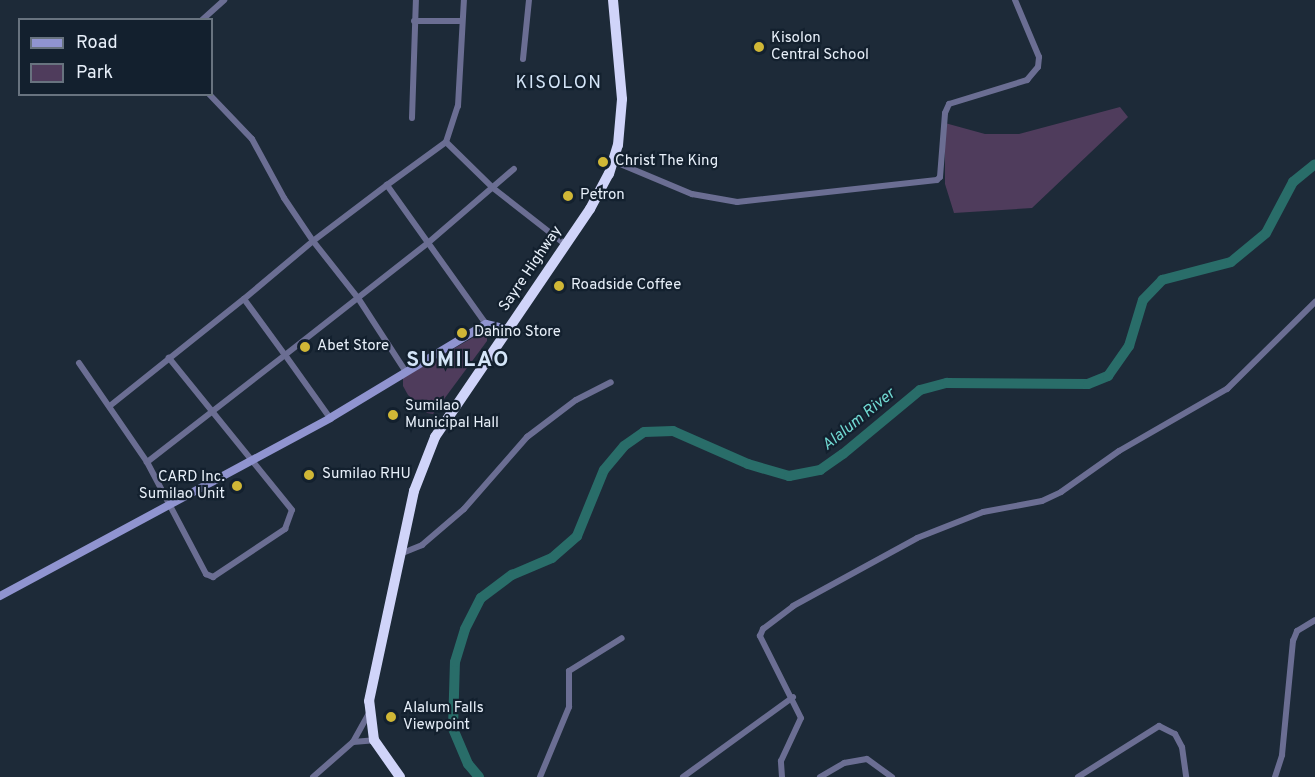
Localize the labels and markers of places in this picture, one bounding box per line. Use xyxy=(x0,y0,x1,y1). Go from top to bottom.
place label: Kisolon Central School xyxy=(771,29,869,64)
marker: Kisolon Central School xyxy=(752,40,766,54)
place label: Christ The King xyxy=(615,153,719,171)
marker: Christ The King xyxy=(596,155,610,169)
place label: Petron xyxy=(580,187,625,205)
marker: Petron xyxy=(561,189,575,203)
place label: Roadside Coffee xyxy=(571,277,681,295)
marker: Roadside Coffee xyxy=(552,279,566,293)
place label: Dahino Store xyxy=(474,324,561,342)
marker: Dahino Store xyxy=(455,326,469,340)
place label: Abet Store xyxy=(317,338,389,356)
marker: Abet Store xyxy=(298,340,312,354)
place label: Sumilao Municipal Hall xyxy=(405,397,499,432)
marker: Sumilao Municipal Hall xyxy=(386,408,400,422)
marker: Sumilao RHU xyxy=(300,466,318,484)
place label: Sumilao RHU xyxy=(322,466,411,484)
place label: CARD Inc. Sumilao Unit xyxy=(139,468,225,503)
marker: CARD Inc. Sumilao Unit xyxy=(230,479,244,493)
place label: Alalum Falls Viewpoint xyxy=(403,699,484,734)
marker: Alalum Falls Viewpoint xyxy=(384,710,398,724)

